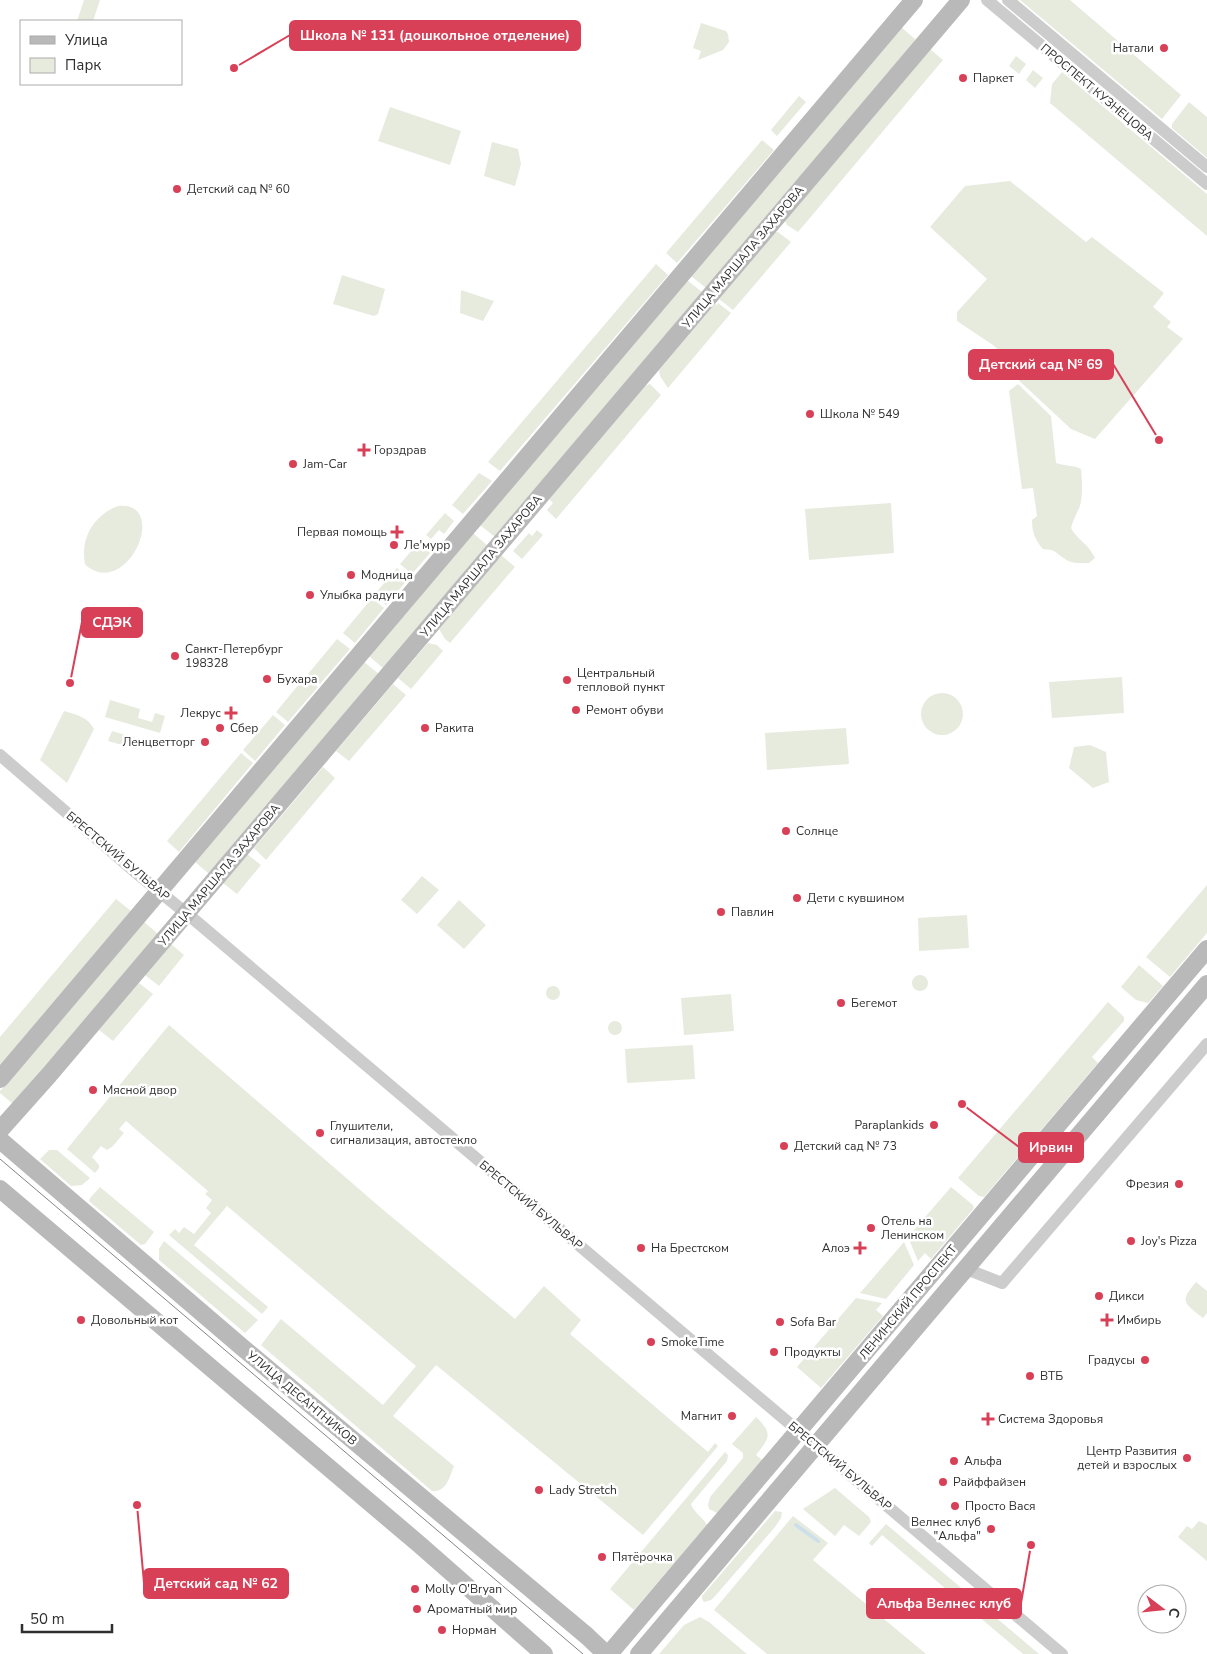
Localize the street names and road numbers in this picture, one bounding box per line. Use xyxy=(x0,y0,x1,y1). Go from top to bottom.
street label: ПРОСПЕКТ КУЗНЕЦОВА xyxy=(1037,40,1157,144)
street label: УЛИЦА МАРШАЛА ЗАХАРОВА xyxy=(678,182,808,332)
street label: УЛИЦА МАРШАЛА ЗАХАРОВА xyxy=(416,491,546,641)
street label: УЛИЦА МАРШАЛА ЗАХАРОВА xyxy=(154,800,284,950)
street label: БРЕСТСКИЙ БУЛЬВАР xyxy=(63,808,173,904)
street label: БРЕСТСКИЙ БУЛЬВАР xyxy=(476,1157,586,1253)
street label: ЛЕНИНСКИЙ ПРОСПЕКТ xyxy=(855,1241,961,1362)
street label: УЛИЦА ДЕСАНТНИКОВ xyxy=(243,1347,360,1449)
street label: БРЕСТСКИЙ БУЛЬВАР xyxy=(785,1418,895,1514)

